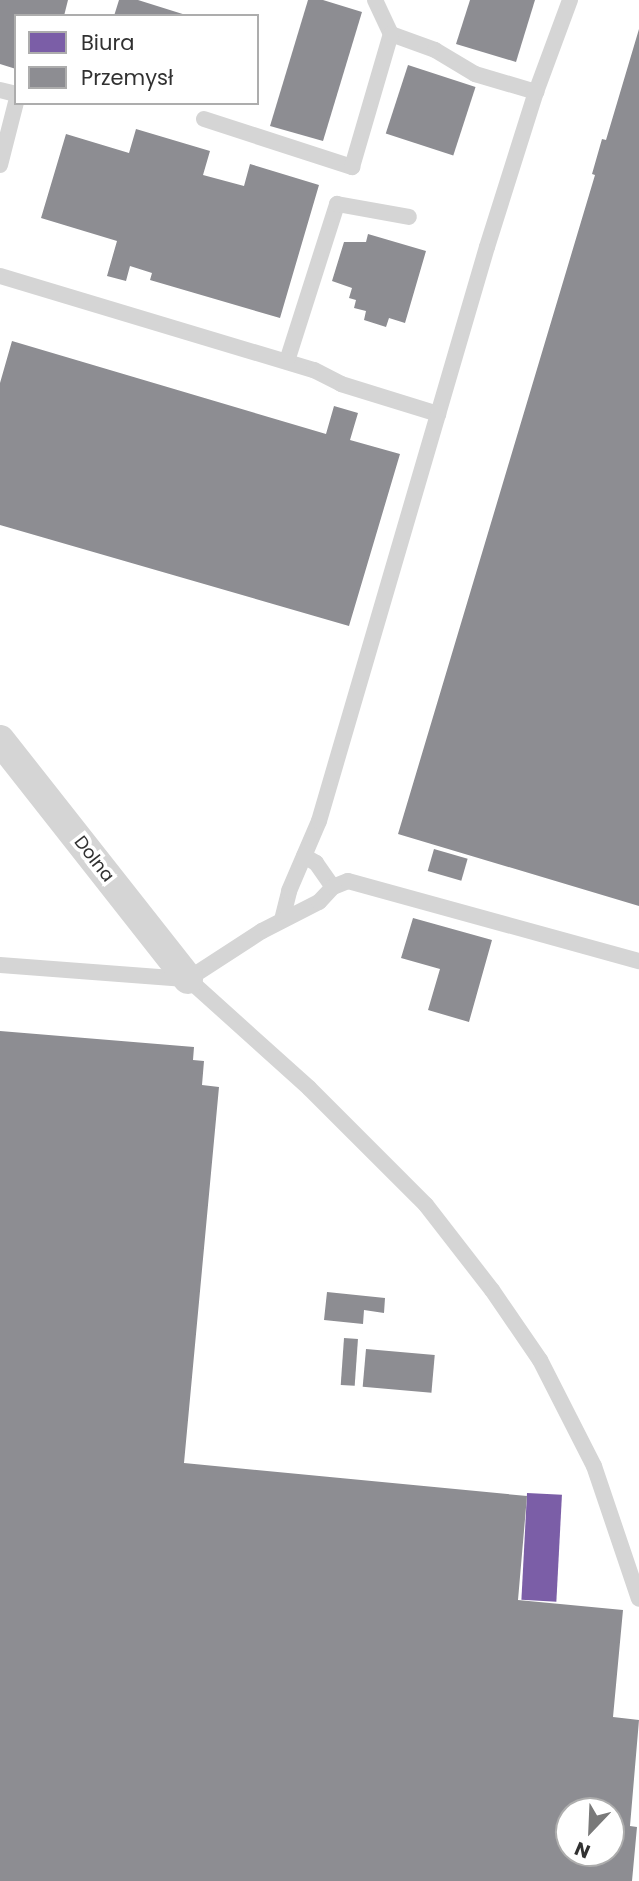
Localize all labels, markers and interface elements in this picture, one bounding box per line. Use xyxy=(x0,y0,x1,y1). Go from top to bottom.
legend xyxy=(14,14,259,105)
text: Biura xyxy=(81,28,135,57)
text: Przemysł xyxy=(81,63,173,92)
street label: Dolna xyxy=(69,832,119,886)
north arrow xyxy=(555,1797,625,1867)
text: N xyxy=(571,1835,594,1865)

